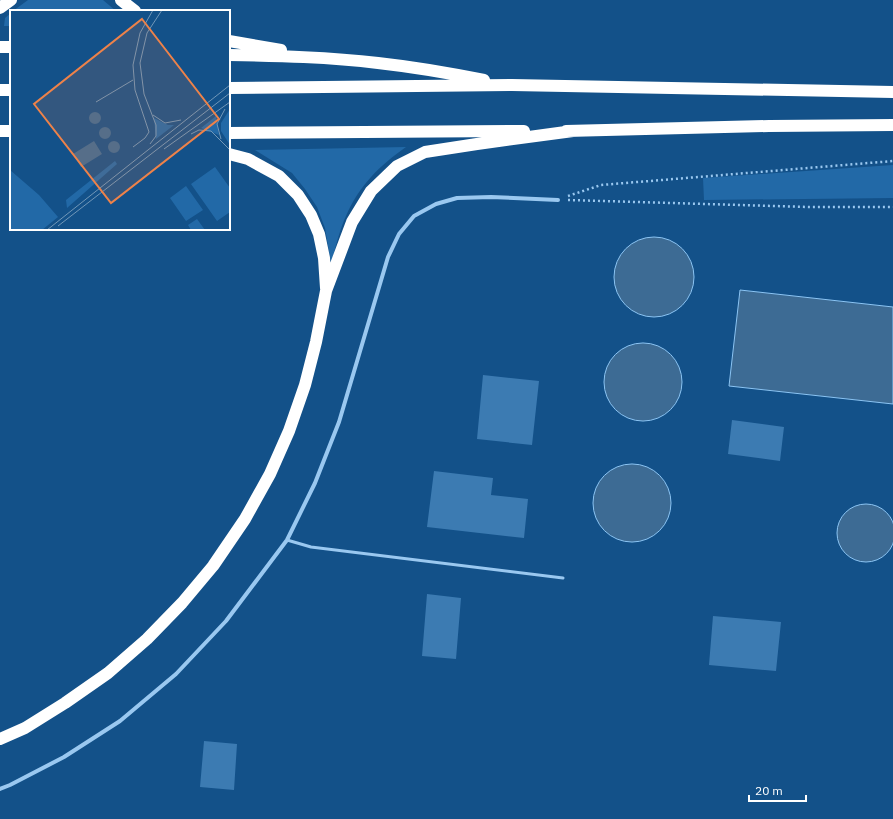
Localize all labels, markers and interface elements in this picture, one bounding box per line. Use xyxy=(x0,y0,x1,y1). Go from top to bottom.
inset map xyxy=(10,10,230,230)
scale bar xyxy=(749,777,806,803)
text: 20 m xyxy=(755,783,783,798)

